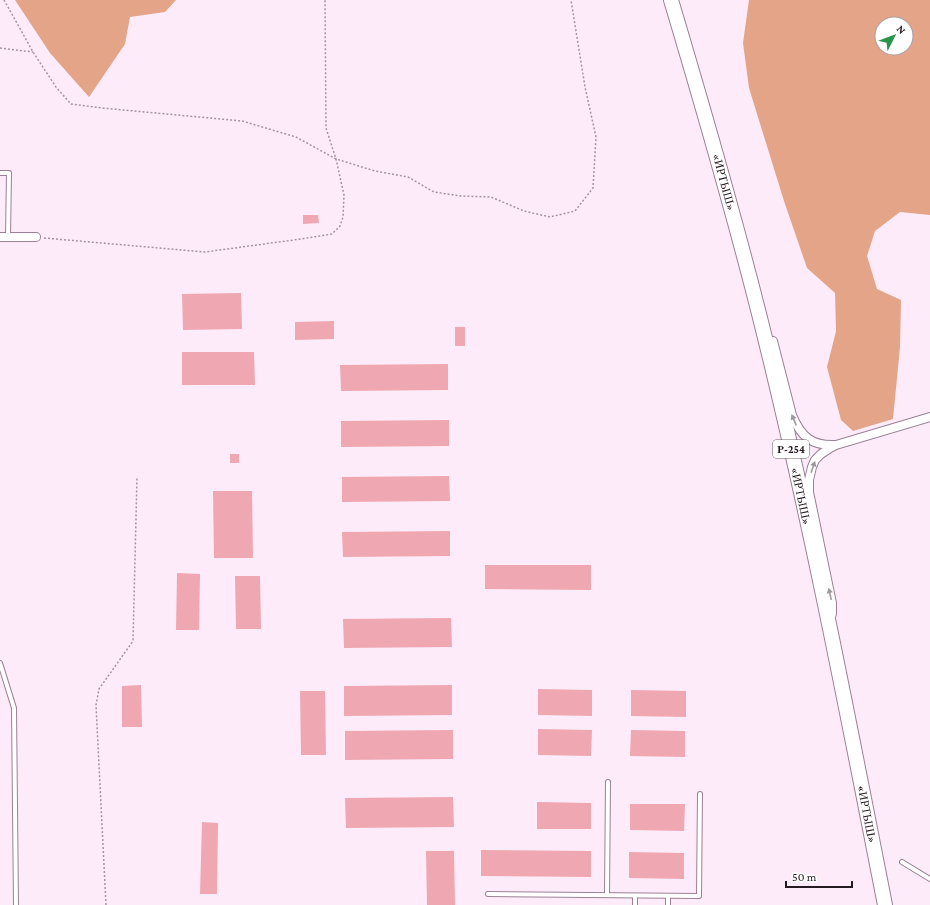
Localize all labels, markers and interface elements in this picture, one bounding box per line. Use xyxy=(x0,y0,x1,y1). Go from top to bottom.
north arrow xyxy=(874,16,914,56)
text: N xyxy=(894,23,909,36)
street label: «ИРТЫШ» xyxy=(710,152,738,212)
one-way arrow xyxy=(791,414,797,426)
road number: Р-254 xyxy=(773,440,809,458)
one-way arrow xyxy=(810,460,816,472)
street label: «ИРТЫШ» xyxy=(788,466,814,526)
one-way arrow xyxy=(827,588,833,600)
street label: «ИРТЫШ» xyxy=(855,784,879,844)
scale bar xyxy=(786,863,852,889)
text: 50 m xyxy=(792,870,817,884)

